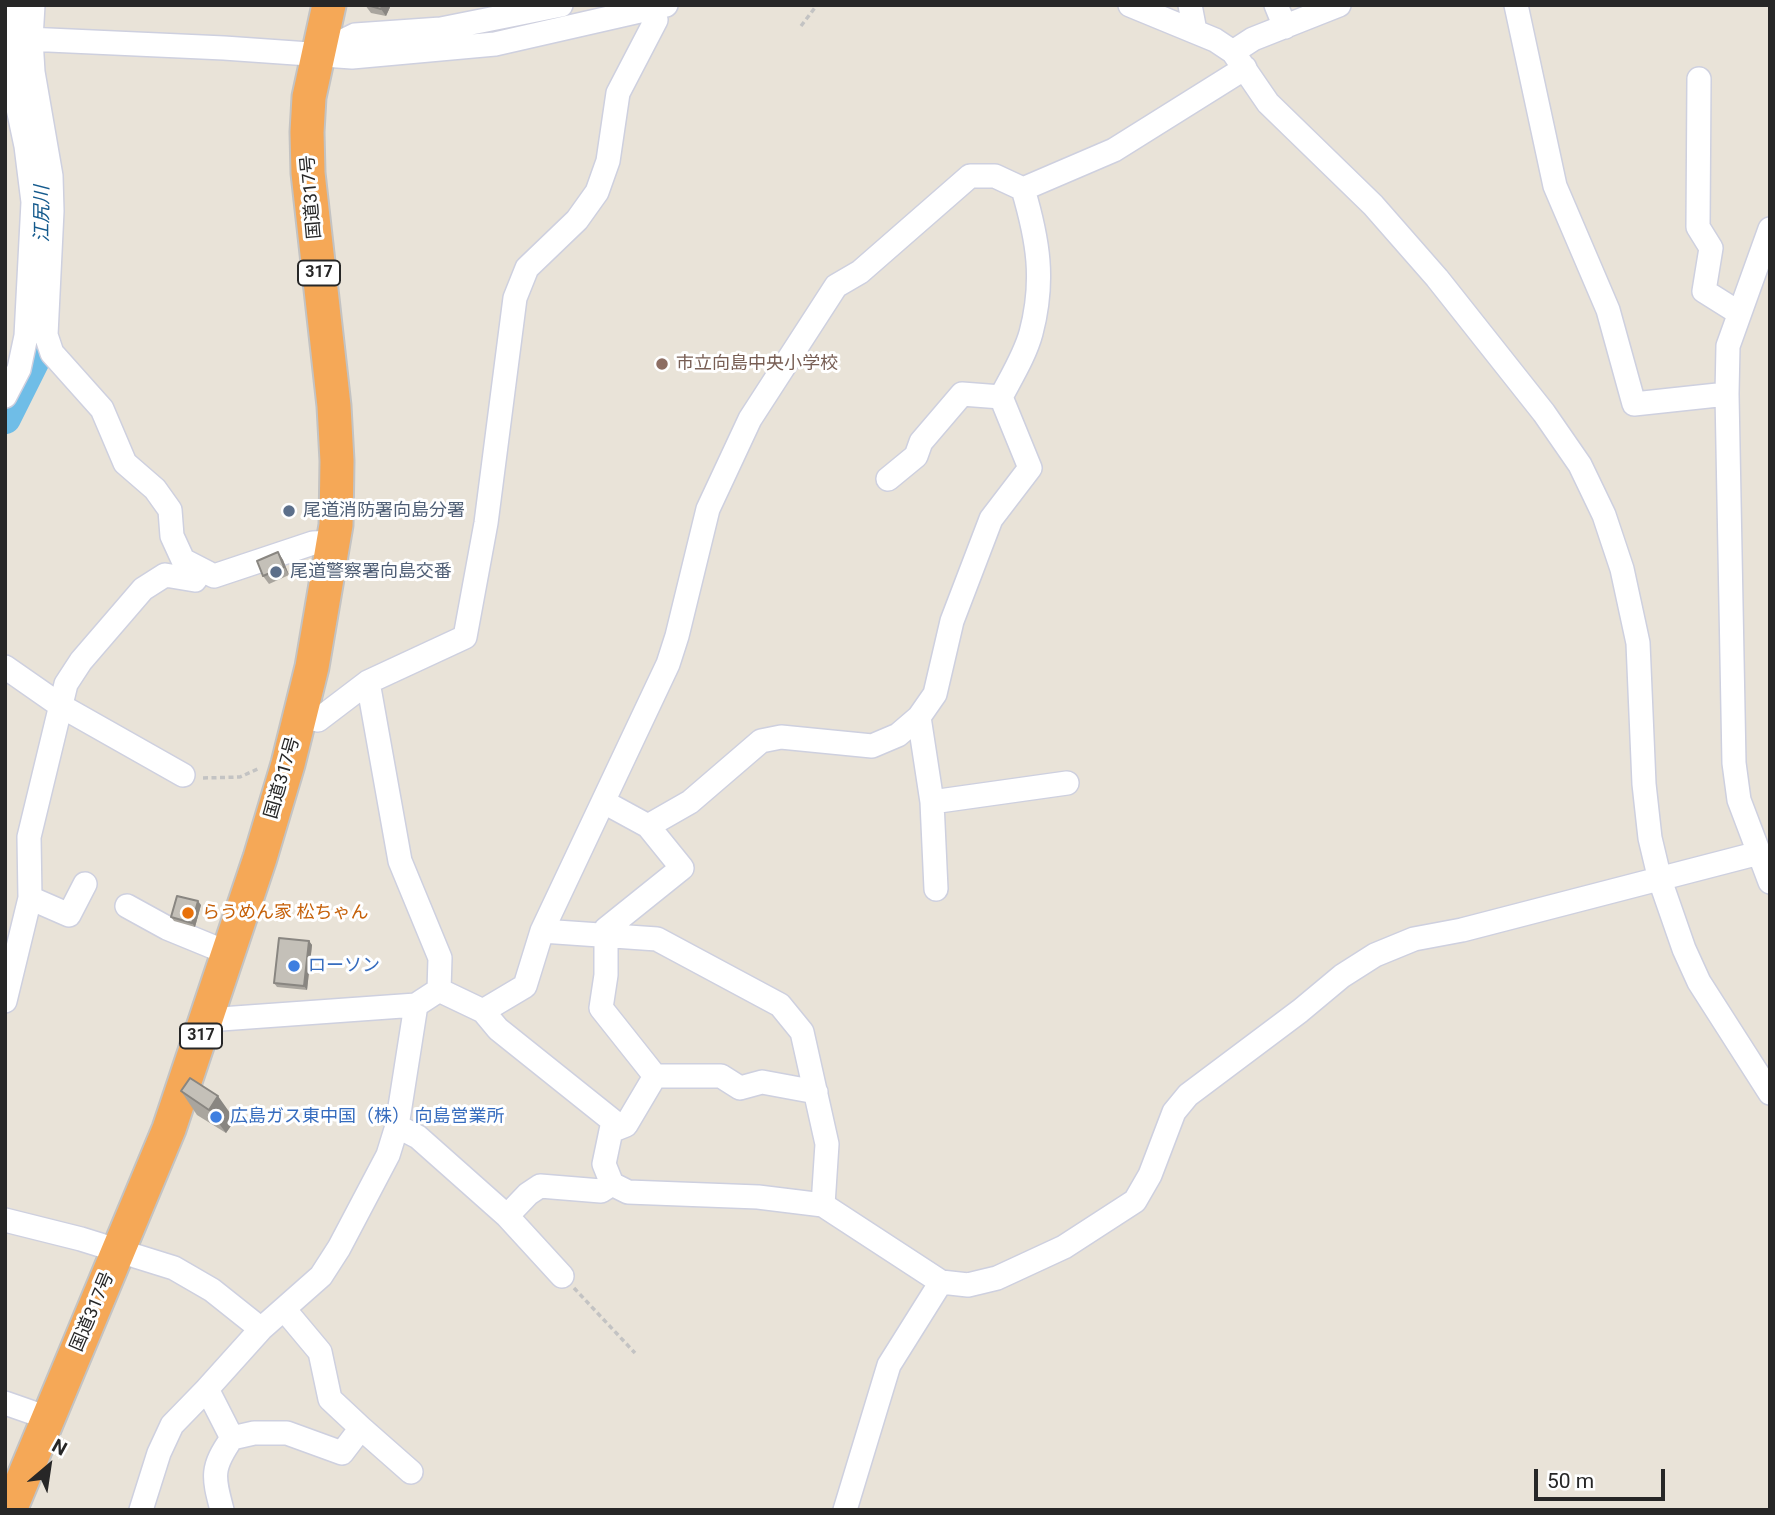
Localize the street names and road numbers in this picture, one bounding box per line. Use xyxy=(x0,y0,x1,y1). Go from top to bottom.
street label: 国道317号 xyxy=(298,154,326,240)
road number: 317 xyxy=(298,260,340,286)
street label: 国道317号 xyxy=(261,734,305,822)
road number: 317 xyxy=(180,1024,222,1048)
street label: 国道317号 xyxy=(67,1269,119,1355)

